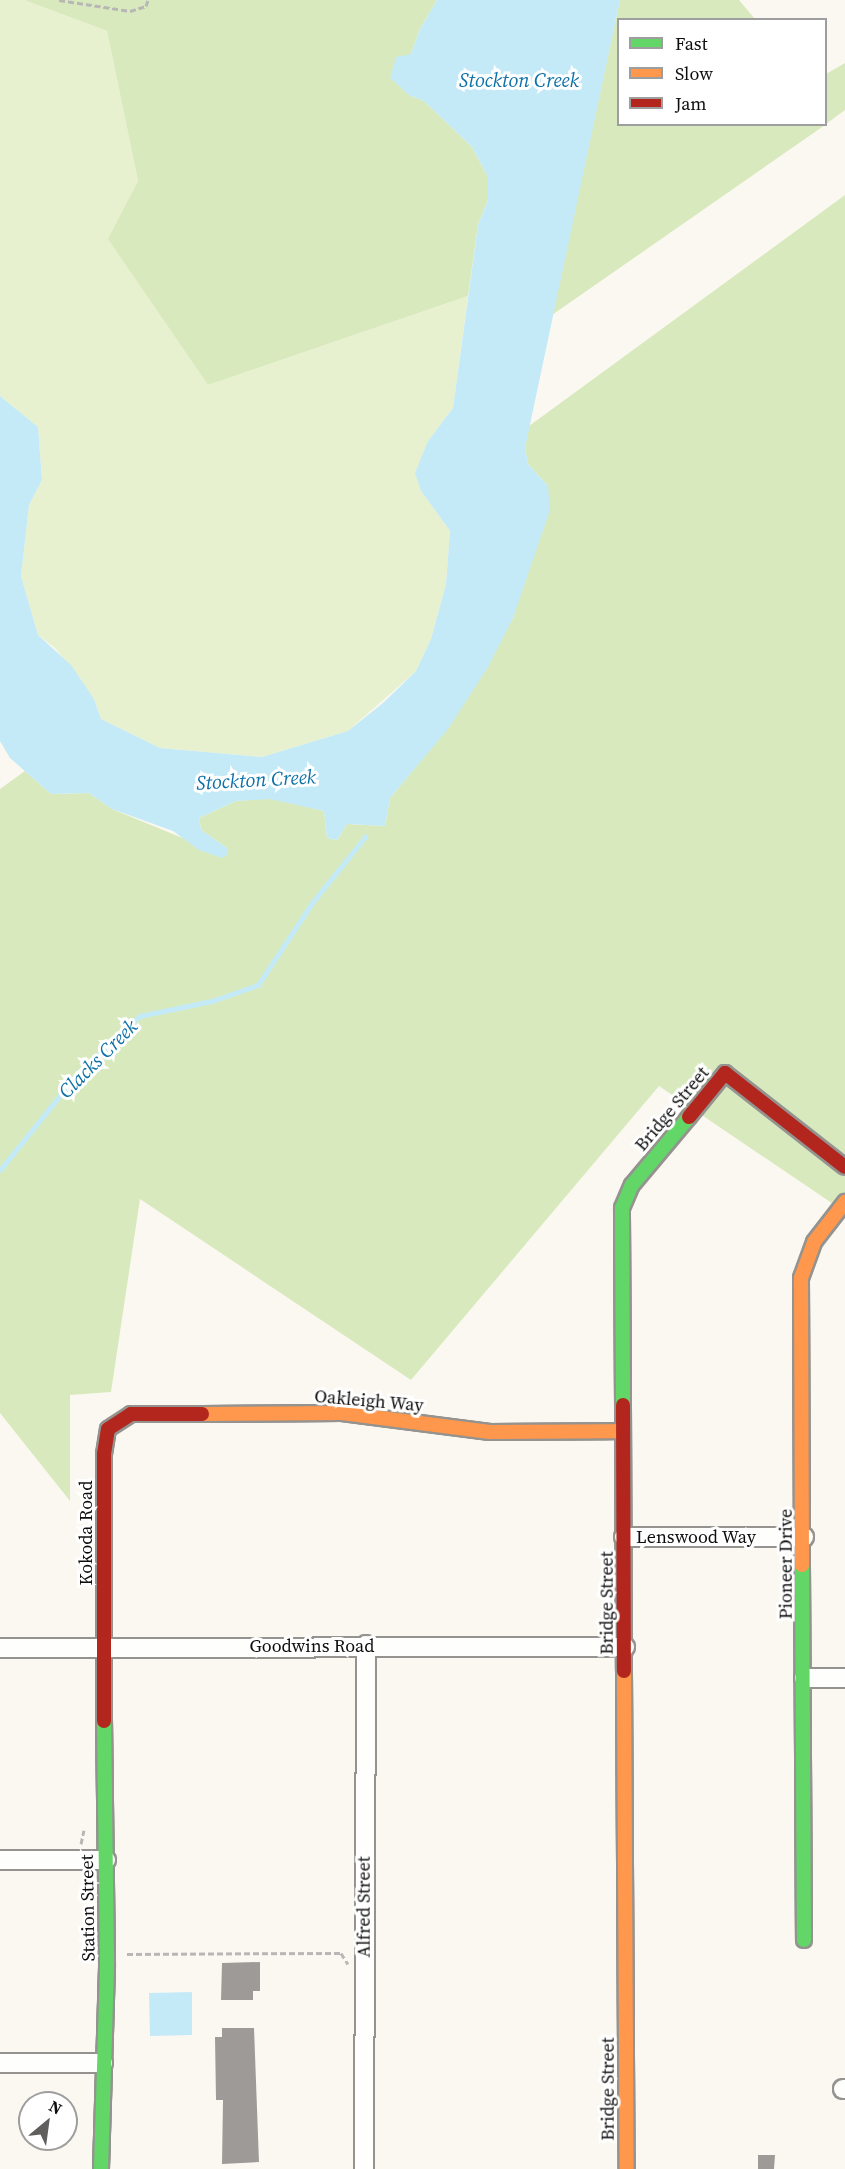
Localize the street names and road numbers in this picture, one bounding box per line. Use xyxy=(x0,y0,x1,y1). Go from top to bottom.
street label: Bridge Street xyxy=(631,1062,713,1156)
street label: Oakleigh Way xyxy=(313,1385,425,1417)
street label: Kokoda Road xyxy=(75,1481,97,1585)
street label: Pioneer Drive xyxy=(775,1509,797,1619)
street label: Lenswood Way xyxy=(636,1526,756,1548)
street label: Bridge Street xyxy=(596,1551,618,1655)
street label: Goodwins Road xyxy=(250,1635,374,1657)
street label: Station Street xyxy=(76,1854,100,1962)
street label: Alfred Street xyxy=(353,1856,375,1958)
street label: Bridge Street xyxy=(597,2037,619,2141)

